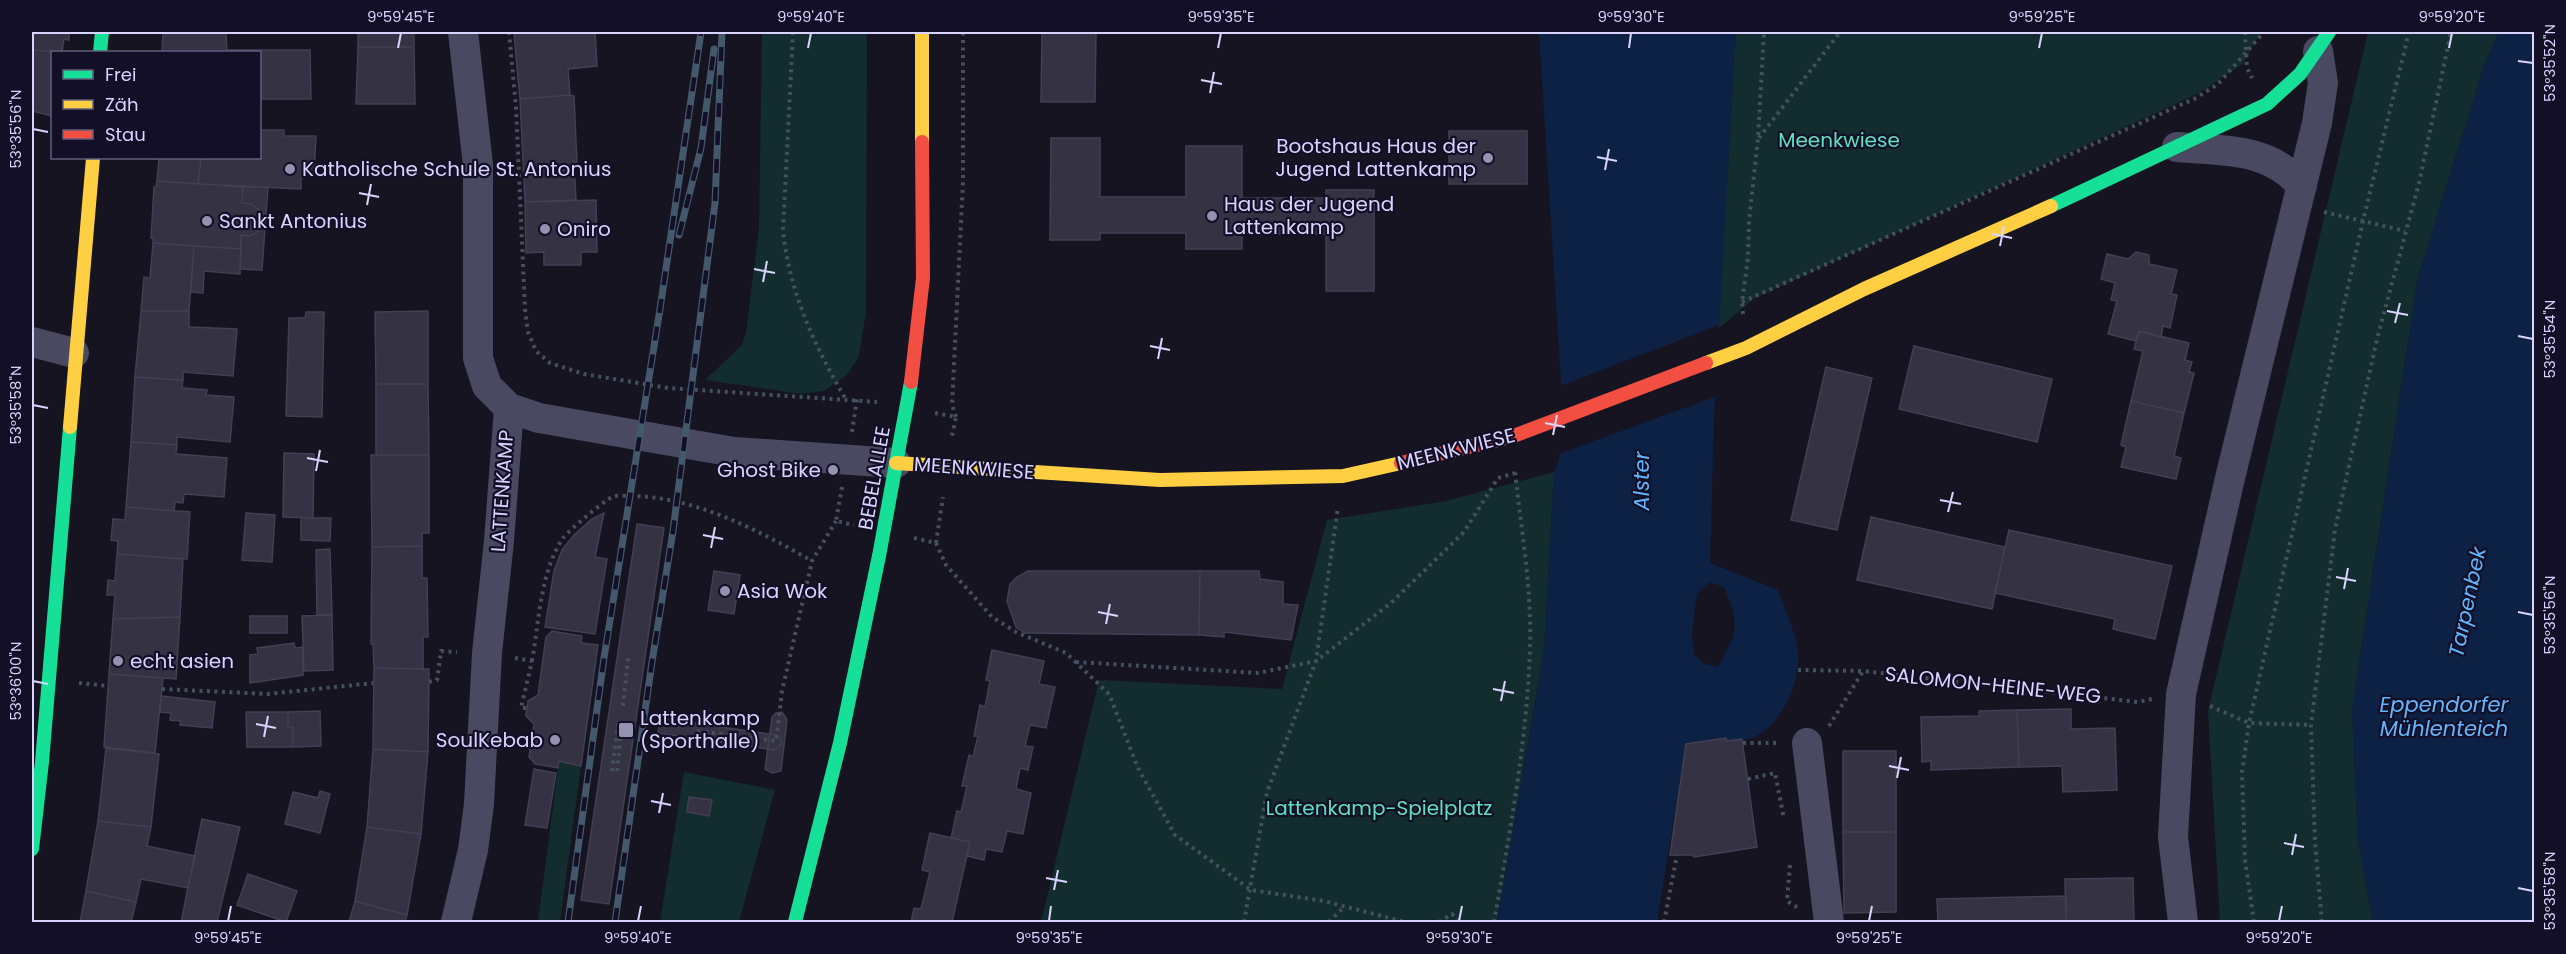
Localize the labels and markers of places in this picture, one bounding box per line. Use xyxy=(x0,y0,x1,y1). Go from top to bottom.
place label: Bootshaus Haus der Jugend Lattenkamp xyxy=(1275,132,1476,183)
marker: Bootshaus Haus der Jugend Lattenkamp xyxy=(1481,151,1495,165)
place label: Katholische Schule St. Antonius xyxy=(302,155,611,183)
marker: Katholische Schule St. Antonius xyxy=(283,162,297,176)
place label: Haus der Jugend Lattenkamp xyxy=(1224,190,1394,241)
place label: Sankt Antonius xyxy=(219,207,367,235)
marker: Haus der Jugend Lattenkamp xyxy=(1205,209,1219,223)
marker: Sankt Antonius xyxy=(200,214,214,228)
place label: Oniro xyxy=(557,215,611,243)
marker: Oniro xyxy=(538,222,552,236)
place label: Ghost Bike xyxy=(717,456,821,484)
marker: Ghost Bike xyxy=(826,463,840,477)
place label: Asia Wok xyxy=(737,577,828,605)
marker: Asia Wok xyxy=(718,584,732,598)
place label: echt asien xyxy=(130,647,234,675)
marker: echt asien xyxy=(111,654,125,668)
place label: Lattenkamp (Sporthalle) xyxy=(640,704,760,755)
marker: Lattenkamp (Sporthalle) xyxy=(617,721,635,739)
place label: SoulKebab xyxy=(436,726,543,754)
marker: SoulKebab xyxy=(548,733,562,747)

